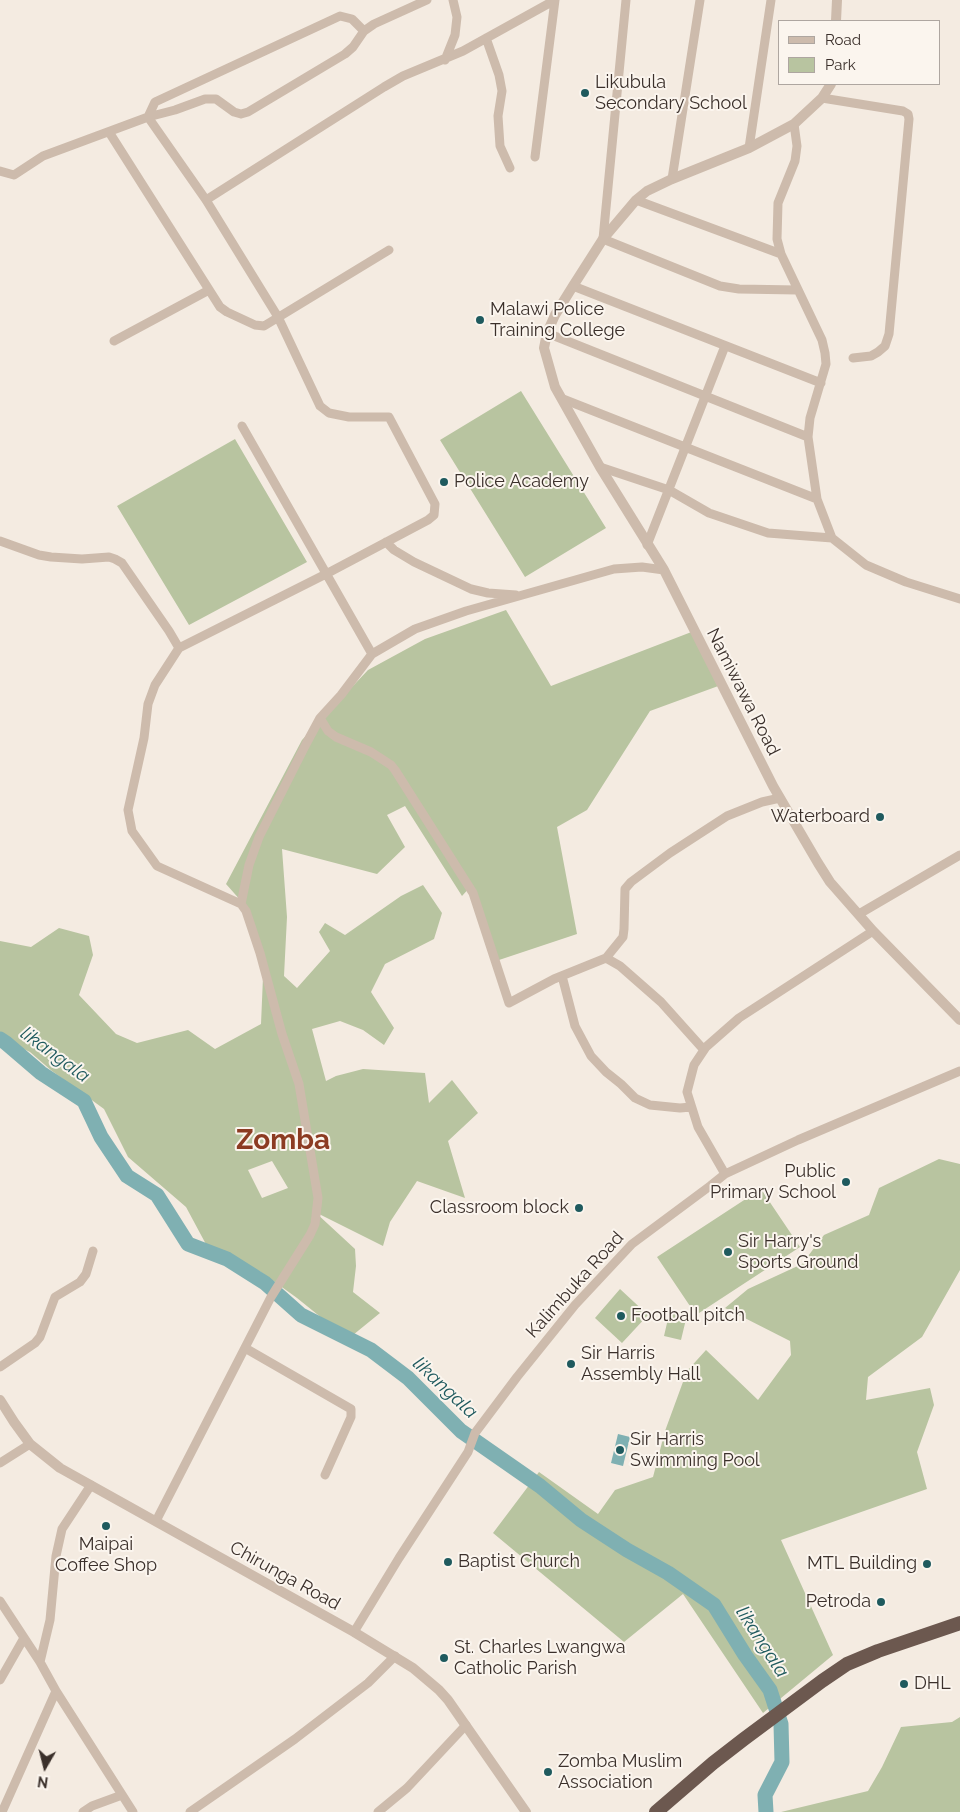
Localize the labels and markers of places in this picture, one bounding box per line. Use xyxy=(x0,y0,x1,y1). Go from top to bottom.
place label: Likubula Secondary School xyxy=(595,72,747,115)
marker: Likubula Secondary School xyxy=(579,87,591,99)
place label: Malawi Police Training College xyxy=(490,299,625,342)
marker: Malawi Police Training College xyxy=(474,314,486,326)
place label: Police Academy xyxy=(454,471,589,493)
marker: Police Academy xyxy=(438,476,450,488)
place label: Waterboard xyxy=(771,806,870,828)
marker: Waterboard xyxy=(874,811,886,823)
place label: Public Primary School xyxy=(710,1161,836,1204)
marker: Public Primary School xyxy=(840,1176,852,1188)
place label: Classroom block xyxy=(430,1197,569,1219)
marker: Classroom block xyxy=(573,1202,585,1214)
place label: Sir Harry's Sports Ground xyxy=(738,1231,858,1274)
marker: Sir Harry's Sports Ground xyxy=(722,1246,734,1258)
place label: Football pitch xyxy=(631,1305,745,1327)
marker: Football pitch xyxy=(615,1310,627,1322)
place label: Sir Harris Assembly Hall xyxy=(581,1343,700,1386)
marker: Sir Harris Assembly Hall xyxy=(565,1358,577,1370)
place label: Sir Harris Swimming Pool xyxy=(630,1429,760,1472)
marker: Sir Harris Swimming Pool xyxy=(614,1444,626,1456)
marker: Maipai Coffee Shop xyxy=(100,1520,112,1532)
place label: Maipai Coffee Shop xyxy=(55,1534,157,1576)
place label: Baptist Church xyxy=(458,1551,580,1573)
place label: MTL Building xyxy=(807,1553,917,1575)
marker: Baptist Church xyxy=(442,1556,454,1568)
marker: MTL Building xyxy=(921,1558,933,1570)
place label: Petroda xyxy=(806,1591,871,1613)
marker: Petroda xyxy=(875,1596,887,1608)
place label: St. Charles Lwangwa Catholic Parish xyxy=(454,1637,626,1680)
marker: St. Charles Lwangwa Catholic Parish xyxy=(438,1652,450,1664)
place label: DHL xyxy=(914,1673,951,1695)
marker: DHL xyxy=(898,1678,910,1690)
place label: Zomba Muslim Association xyxy=(558,1751,682,1794)
marker: Zomba Muslim Association xyxy=(542,1766,554,1778)

